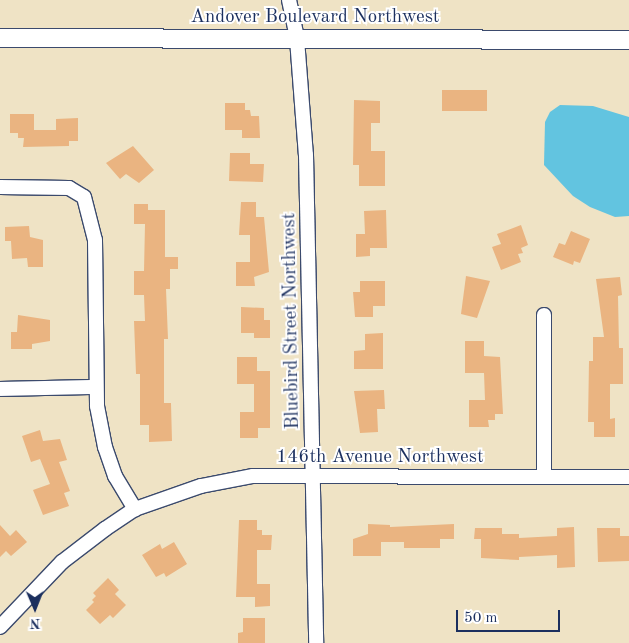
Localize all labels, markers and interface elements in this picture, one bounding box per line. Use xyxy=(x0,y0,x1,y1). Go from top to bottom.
street label: Andover Boulevard Northwest xyxy=(190,7,440,29)
street label: Bluebird Street Northwest xyxy=(279,212,305,430)
street label: 146th Avenue Northwest xyxy=(276,447,484,469)
north arrow xyxy=(10,583,60,633)
scale bar xyxy=(459,600,563,632)
text: 50 m xyxy=(464,611,498,626)
text: N xyxy=(30,616,41,630)

